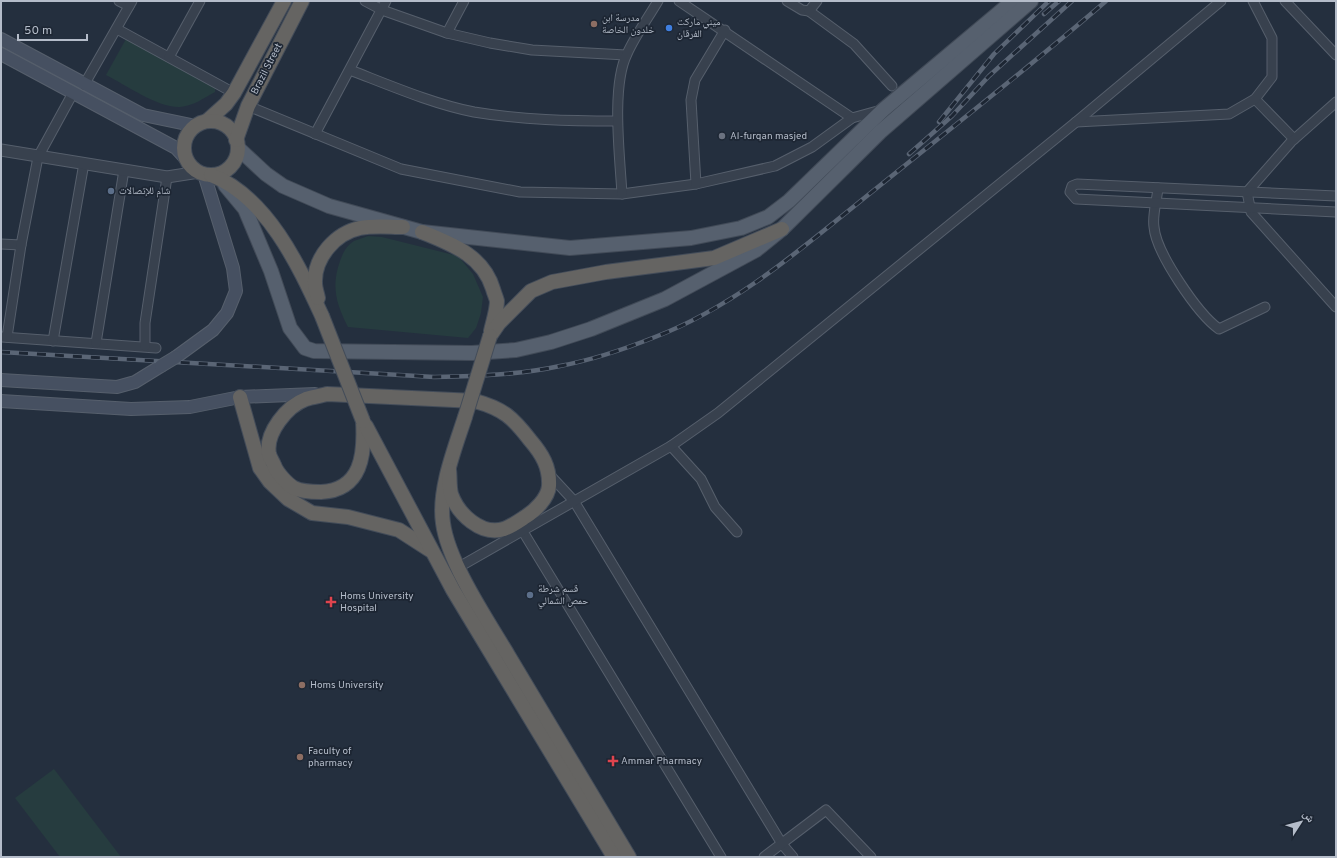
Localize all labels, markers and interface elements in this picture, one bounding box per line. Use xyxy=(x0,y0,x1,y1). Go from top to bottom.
place label: مدرسة ابن خلدون الخاصة xyxy=(602,12,655,37)
scale bar xyxy=(18,16,87,42)
place label: ميني ماركت الفرقان xyxy=(677,16,721,41)
marker: مدرسة ابن خلدون الخاصة xyxy=(589,19,599,29)
text: 50 m xyxy=(24,23,52,39)
marker: ميني ماركت الفرقان xyxy=(664,23,674,33)
street label: Brazil Street xyxy=(249,41,286,97)
place label: Al-furqan masjed xyxy=(730,130,807,143)
marker: Al-furqan masjed xyxy=(717,131,727,141)
place label: شام للإتصالات xyxy=(119,185,171,198)
marker: شام للإتصالات xyxy=(106,186,116,196)
place label: قسم شرطة حمص الشمالي xyxy=(538,583,589,608)
place label: Homs University Hospital xyxy=(340,590,414,615)
marker: قسم شرطة حمص الشمالي xyxy=(525,590,535,600)
marker: Homs University Hospital xyxy=(325,596,337,608)
place label: Homs University xyxy=(310,679,384,692)
marker: Homs University xyxy=(297,680,307,690)
place label: Faculty of pharmacy xyxy=(308,745,353,770)
marker: Faculty of pharmacy xyxy=(295,752,305,762)
place label: Ammar Pharmacy xyxy=(621,755,702,768)
marker: Ammar Pharmacy xyxy=(608,756,618,766)
north arrow xyxy=(1281,802,1321,842)
text: ش xyxy=(1299,808,1318,826)

